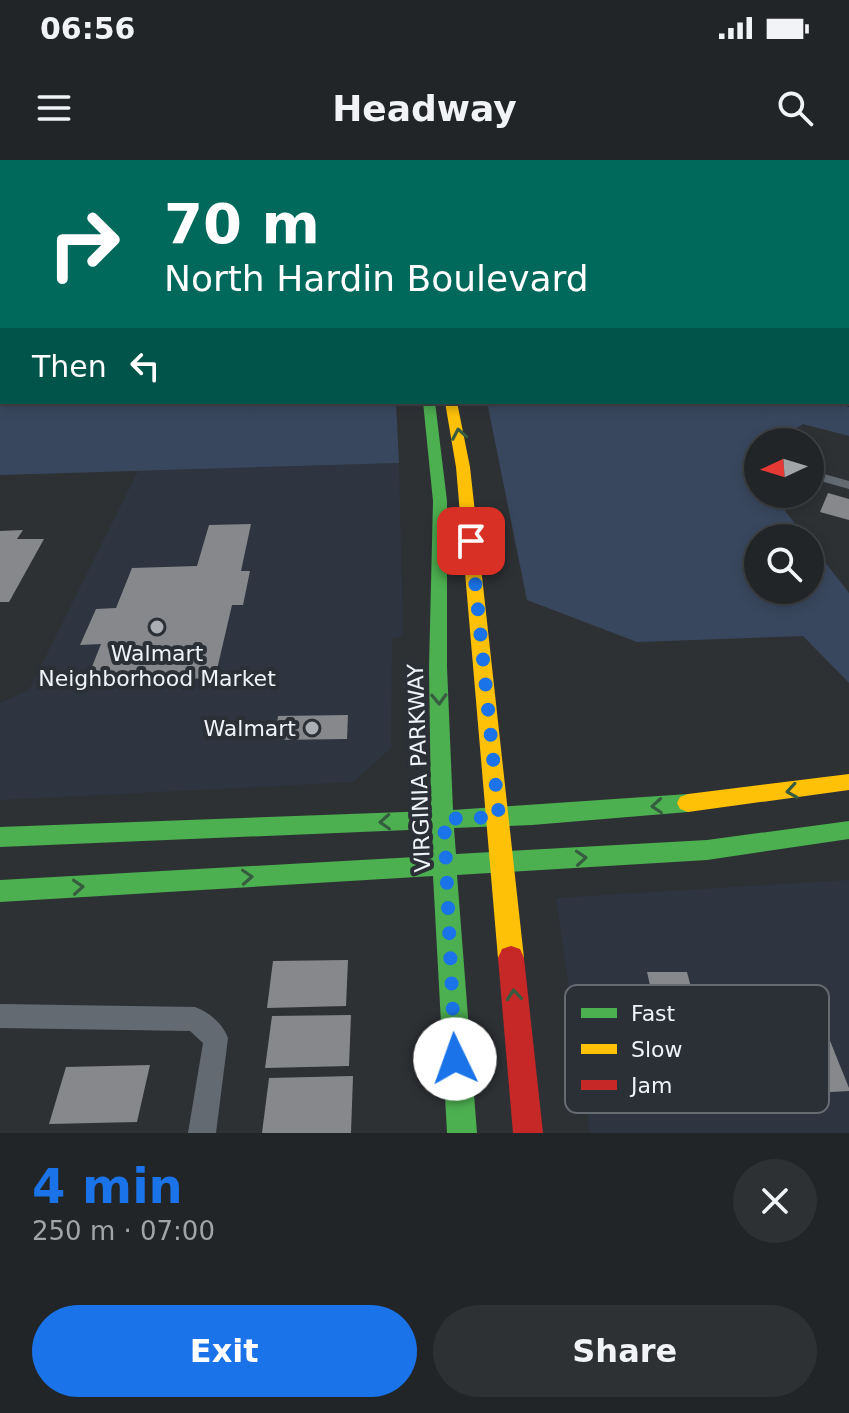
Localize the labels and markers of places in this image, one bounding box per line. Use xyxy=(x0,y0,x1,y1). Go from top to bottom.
pin xyxy=(437,507,505,575)
marker: Walmart Neighborhood Market xyxy=(148,618,166,636)
place label: Walmart Neighborhood Market xyxy=(38,641,276,691)
place label: Walmart xyxy=(203,716,296,741)
marker: Walmart xyxy=(303,719,321,737)

